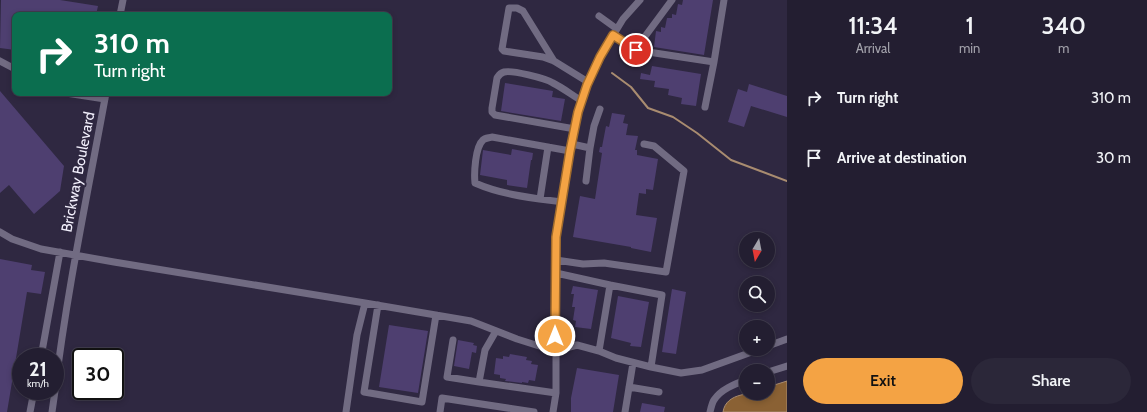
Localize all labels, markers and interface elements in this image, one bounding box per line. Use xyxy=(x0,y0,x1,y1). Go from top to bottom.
text: 11:34 xyxy=(848,11,898,40)
text: 1 xyxy=(965,11,974,40)
text: 340 xyxy=(1041,11,1086,40)
text: 310 m xyxy=(94,26,170,60)
icon: right xyxy=(28,28,80,80)
pin xyxy=(619,33,653,67)
icon: arrive xyxy=(625,39,647,61)
text: Arrival xyxy=(856,40,890,56)
text: min xyxy=(959,40,980,56)
text: m xyxy=(1058,40,1069,56)
text: Turn right xyxy=(94,60,165,82)
icon: right xyxy=(803,87,825,109)
text: Turn right xyxy=(837,89,898,107)
text: 310 m xyxy=(1091,89,1131,107)
street label: Brickway Boulevard xyxy=(57,110,99,234)
icon: arrive xyxy=(803,147,825,169)
text: Arrive at destination xyxy=(837,149,967,167)
text: 30 m xyxy=(1096,149,1131,167)
north arrow xyxy=(739,232,775,268)
map controls xyxy=(739,232,775,400)
button: search xyxy=(739,276,775,312)
position arrow xyxy=(534,315,576,357)
button: + xyxy=(739,320,775,356)
speed limit sign: 30 xyxy=(72,348,124,400)
text: 21 xyxy=(29,357,47,381)
button: Exit xyxy=(803,358,963,404)
button: Share xyxy=(971,358,1131,404)
button: − xyxy=(739,364,775,400)
text: km/h xyxy=(27,377,49,390)

